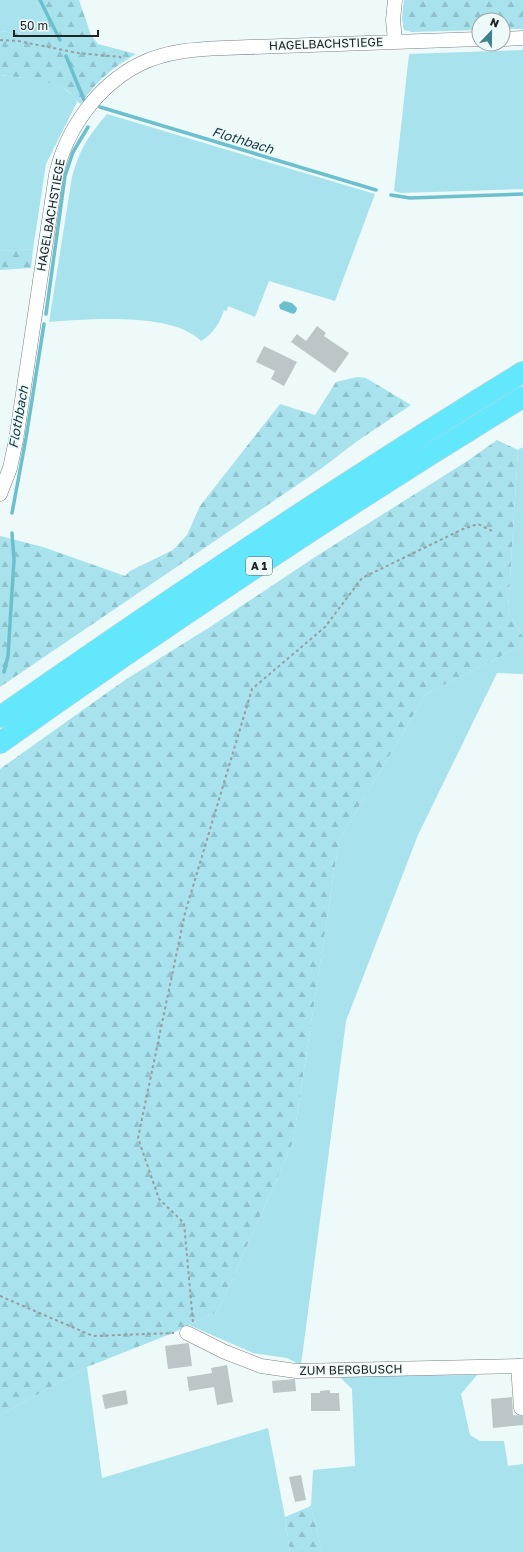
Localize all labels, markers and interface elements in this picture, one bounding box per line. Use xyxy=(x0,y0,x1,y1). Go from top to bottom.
scale bar xyxy=(14,12,98,38)
north arrow xyxy=(471,12,511,52)
text: N xyxy=(489,15,501,30)
text: 50 m xyxy=(20,18,48,33)
street label: HAGELBACHSTIEGE xyxy=(269,34,383,53)
water label: Flothbach xyxy=(210,123,277,157)
street label: HAGELBACHSTIEGE xyxy=(33,157,68,272)
water label: Flothbach xyxy=(5,384,32,450)
road number: A 1 xyxy=(246,557,272,575)
street label: ZUM BERGBUSCH xyxy=(299,1361,403,1378)

